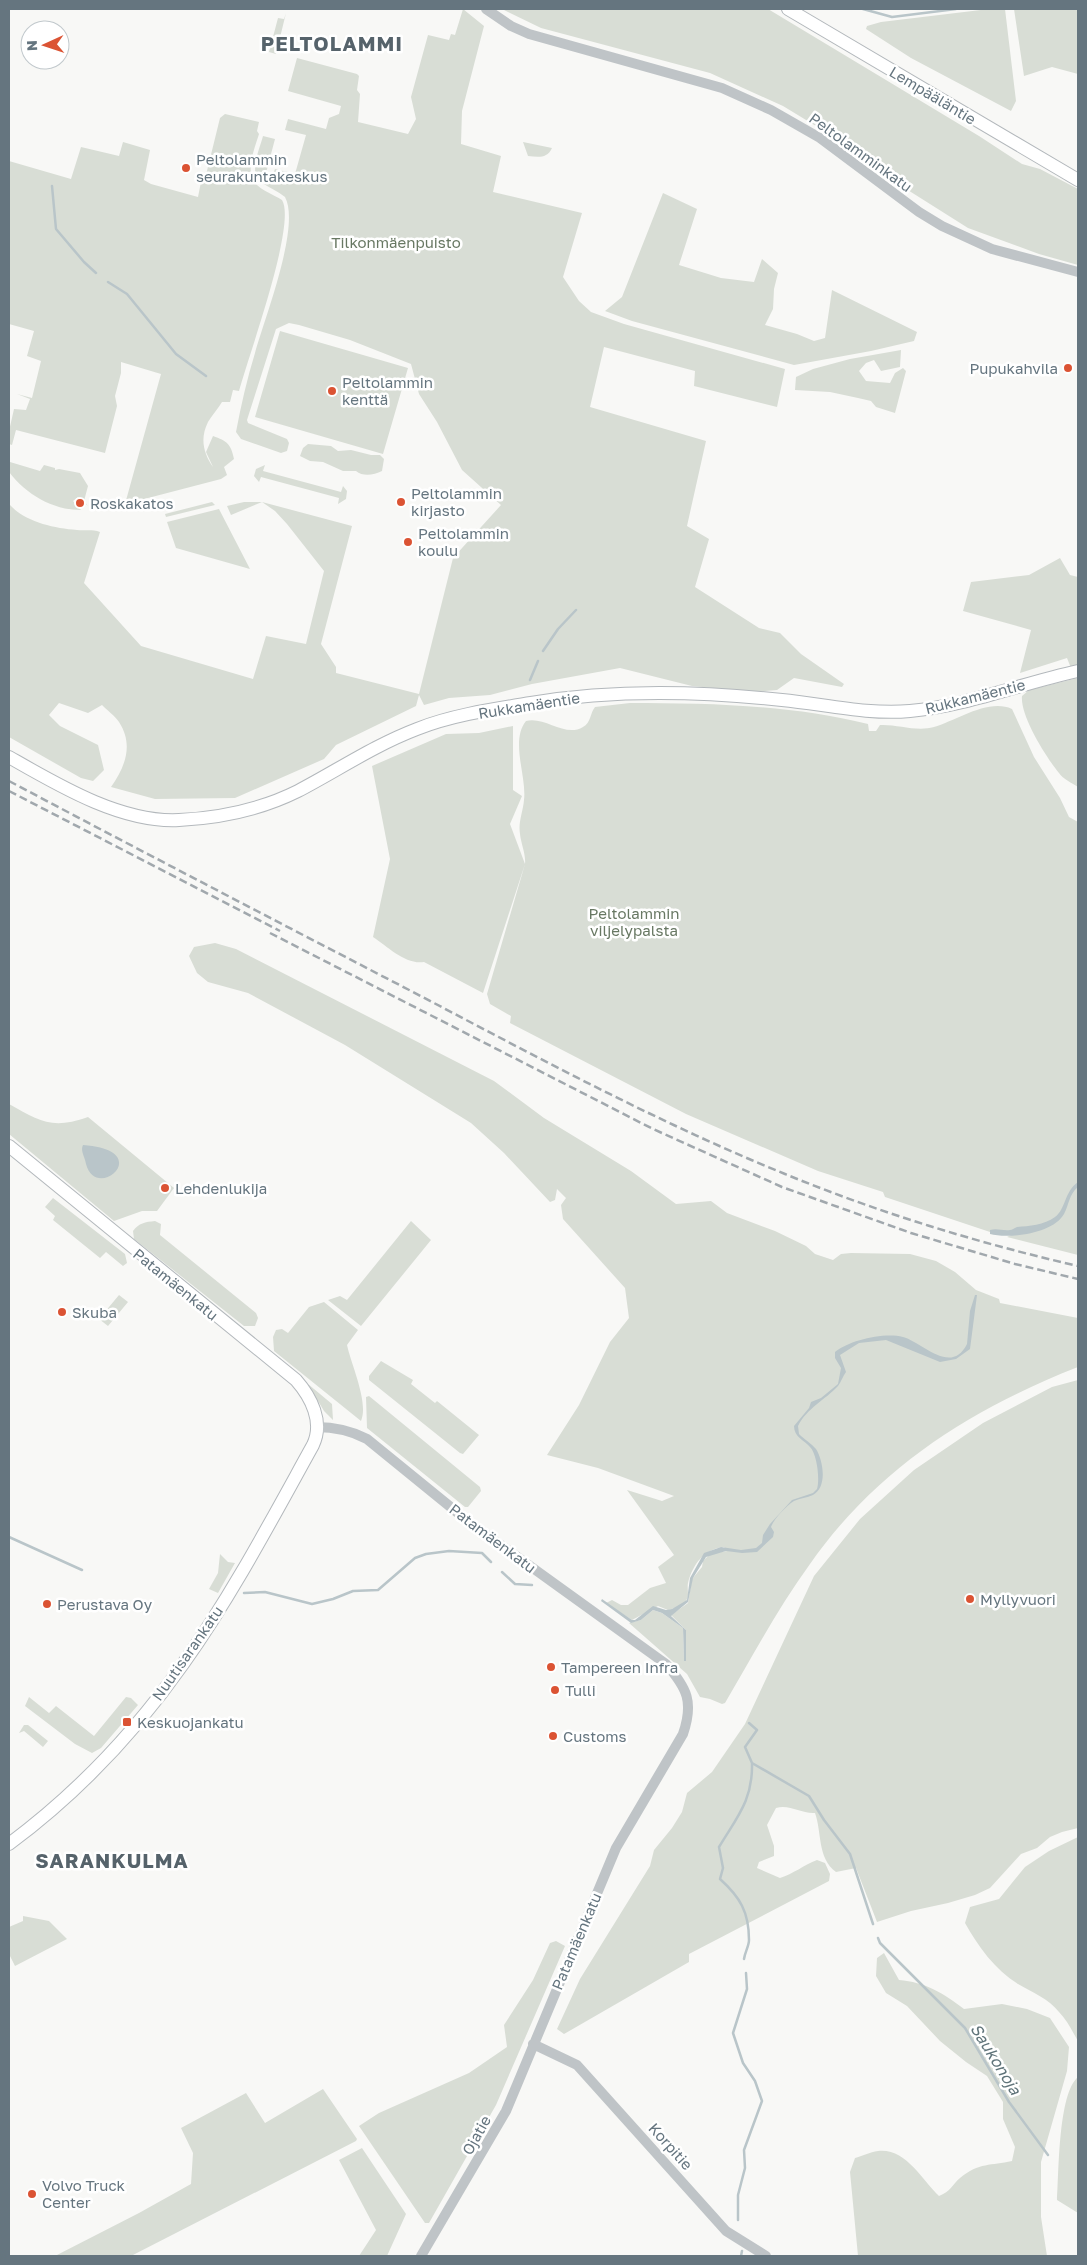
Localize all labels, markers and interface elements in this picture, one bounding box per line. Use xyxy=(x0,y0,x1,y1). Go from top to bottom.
north arrow xyxy=(20,20,70,70)
district label: PELTOLAMMI xyxy=(261,31,403,55)
text: N xyxy=(23,40,40,51)
street label: Lempääläntie xyxy=(887,62,980,128)
street label: Peltolamminkatu xyxy=(806,109,916,195)
place label: Peltolammin seurakuntakeskus xyxy=(196,150,327,185)
marker: Peltolammin seurakuntakeskus xyxy=(180,162,192,174)
park label: Tilkonmäenpuisto xyxy=(331,233,461,251)
place label: Pupukahvila xyxy=(969,359,1058,377)
marker: Pupukahvila xyxy=(1062,362,1074,374)
place label: Peltolammin kenttä xyxy=(342,373,433,408)
marker: Peltolammin kenttä xyxy=(326,385,338,397)
place label: Peltolammin kirjasto xyxy=(411,484,502,519)
place label: Roskakatos xyxy=(90,494,173,512)
marker: Peltolammin kirjasto xyxy=(395,496,407,508)
marker: Roskakatos xyxy=(74,497,86,509)
place label: Peltolammin koulu xyxy=(418,524,509,559)
marker: Peltolammin koulu xyxy=(402,536,414,548)
street label: Rukkamäentie xyxy=(923,675,1027,717)
street label: Rukkamäentie xyxy=(477,688,581,722)
park label: Peltolammin viljelypalsta xyxy=(589,904,679,939)
place label: Lehdenlukija xyxy=(175,1179,267,1197)
marker: Lehdenlukija xyxy=(159,1182,171,1194)
street label: Patamäenkatu xyxy=(130,1244,222,1324)
place label: Skuba xyxy=(72,1303,117,1321)
marker: Skuba xyxy=(56,1306,68,1318)
street label: Patamäenkatu xyxy=(446,1500,540,1576)
place label: Myllyvuori xyxy=(980,1590,1056,1608)
marker: Myllyvuori xyxy=(964,1593,976,1605)
place label: Perustava Oy xyxy=(57,1595,153,1613)
marker: Perustava Oy xyxy=(41,1598,53,1610)
street label: Nuutisarankatu xyxy=(148,1602,226,1704)
place label: Tampereen Infra xyxy=(561,1658,678,1676)
marker: Tampereen Infra xyxy=(545,1661,557,1673)
place label: Tulli xyxy=(565,1681,596,1699)
marker: Tulli xyxy=(549,1684,561,1696)
place label: Keskuojankatu xyxy=(137,1713,244,1731)
marker: Keskuojankatu xyxy=(121,1716,133,1728)
place label: Customs xyxy=(563,1727,627,1745)
marker: Customs xyxy=(547,1730,559,1742)
district label: SARANKULMA xyxy=(35,1848,189,1872)
street label: Patamäenkatu xyxy=(547,1890,605,1992)
water label: Saukonoja xyxy=(966,2020,1026,2099)
street label: Ojatie xyxy=(458,2112,494,2158)
street label: Korpitie xyxy=(645,2119,697,2173)
place label: Volvo Truck Center xyxy=(42,2176,126,2211)
marker: Volvo Truck Center xyxy=(26,2188,38,2200)

